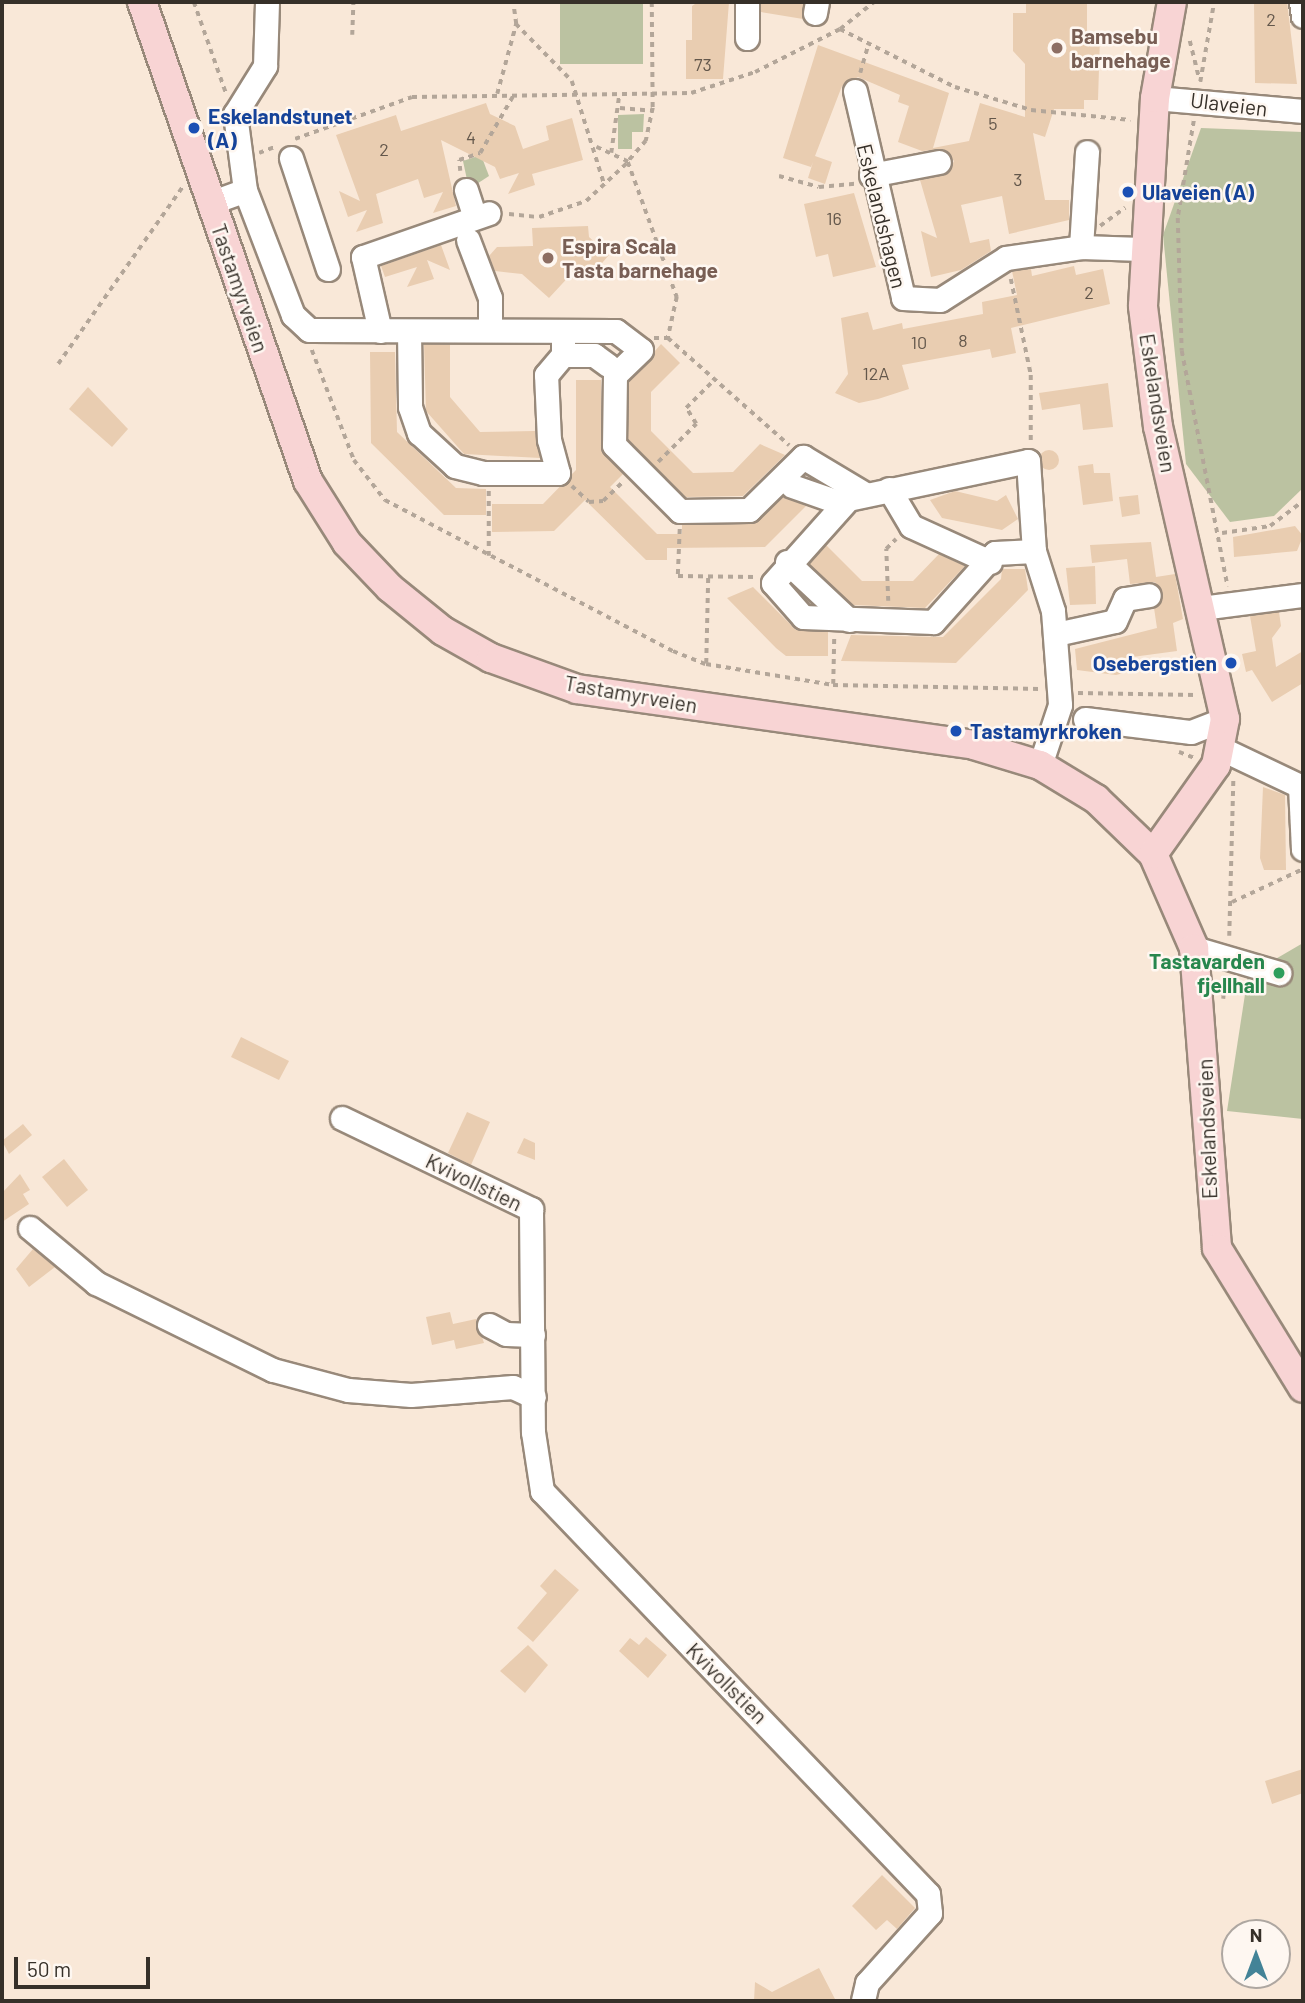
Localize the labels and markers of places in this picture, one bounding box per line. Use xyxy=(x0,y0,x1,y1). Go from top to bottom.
place label: Bamsebu barnehage xyxy=(1071,23,1171,73)
marker: Bamsebu barnehage xyxy=(1049,40,1065,56)
place label: Eskelandstunet (A) xyxy=(208,103,353,153)
marker: Eskelandstunet (A) xyxy=(186,120,202,136)
place label: Ulaveien (A) xyxy=(1142,179,1254,205)
marker: Ulaveien (A) xyxy=(1120,184,1136,200)
place label: Espira Scala Tasta barnehage xyxy=(562,233,718,283)
marker: Espira Scala Tasta barnehage xyxy=(540,250,556,266)
place label: Osebergstien xyxy=(1093,650,1217,676)
marker: Osebergstien xyxy=(1223,655,1239,671)
place label: Tastamyrkroken xyxy=(970,718,1122,744)
marker: Tastamyrkroken xyxy=(948,723,964,739)
place label: Tastavarden fjellhall xyxy=(1149,948,1265,998)
marker: Tastavarden fjellhall xyxy=(1271,965,1287,981)

